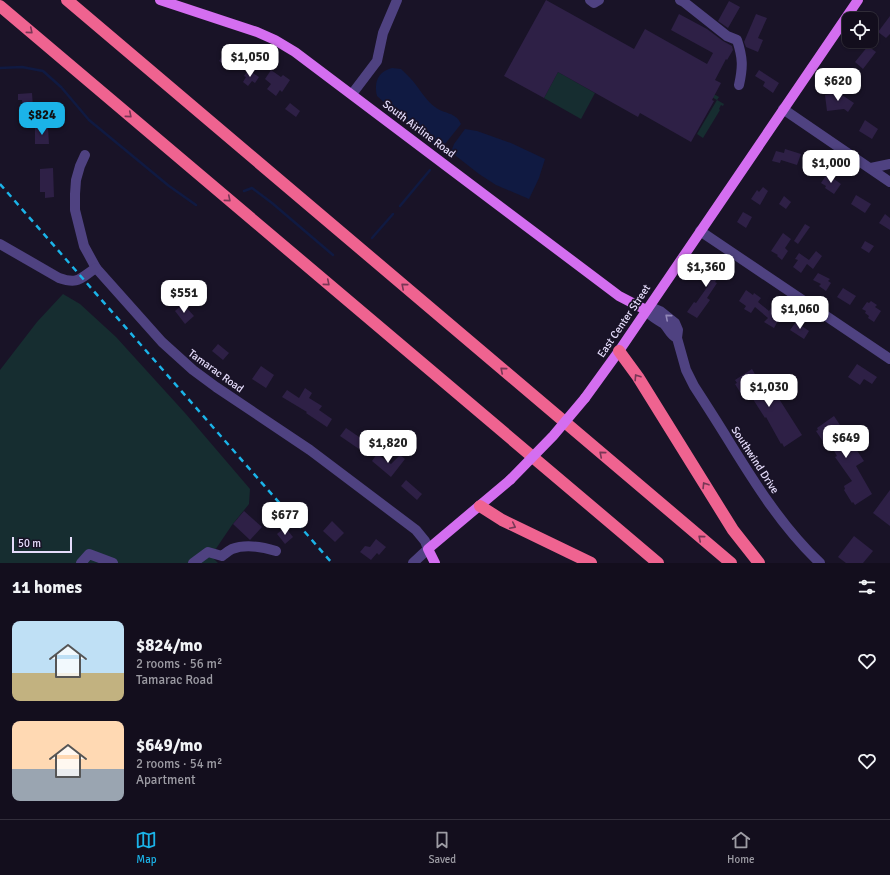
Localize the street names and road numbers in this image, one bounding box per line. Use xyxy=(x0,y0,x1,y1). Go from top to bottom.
street label: South Airline Road xyxy=(380,97,458,161)
street label: East Center Street xyxy=(595,282,653,360)
street label: Tamarac Road xyxy=(186,347,246,396)
street label: Southwind Drive xyxy=(728,424,782,496)

